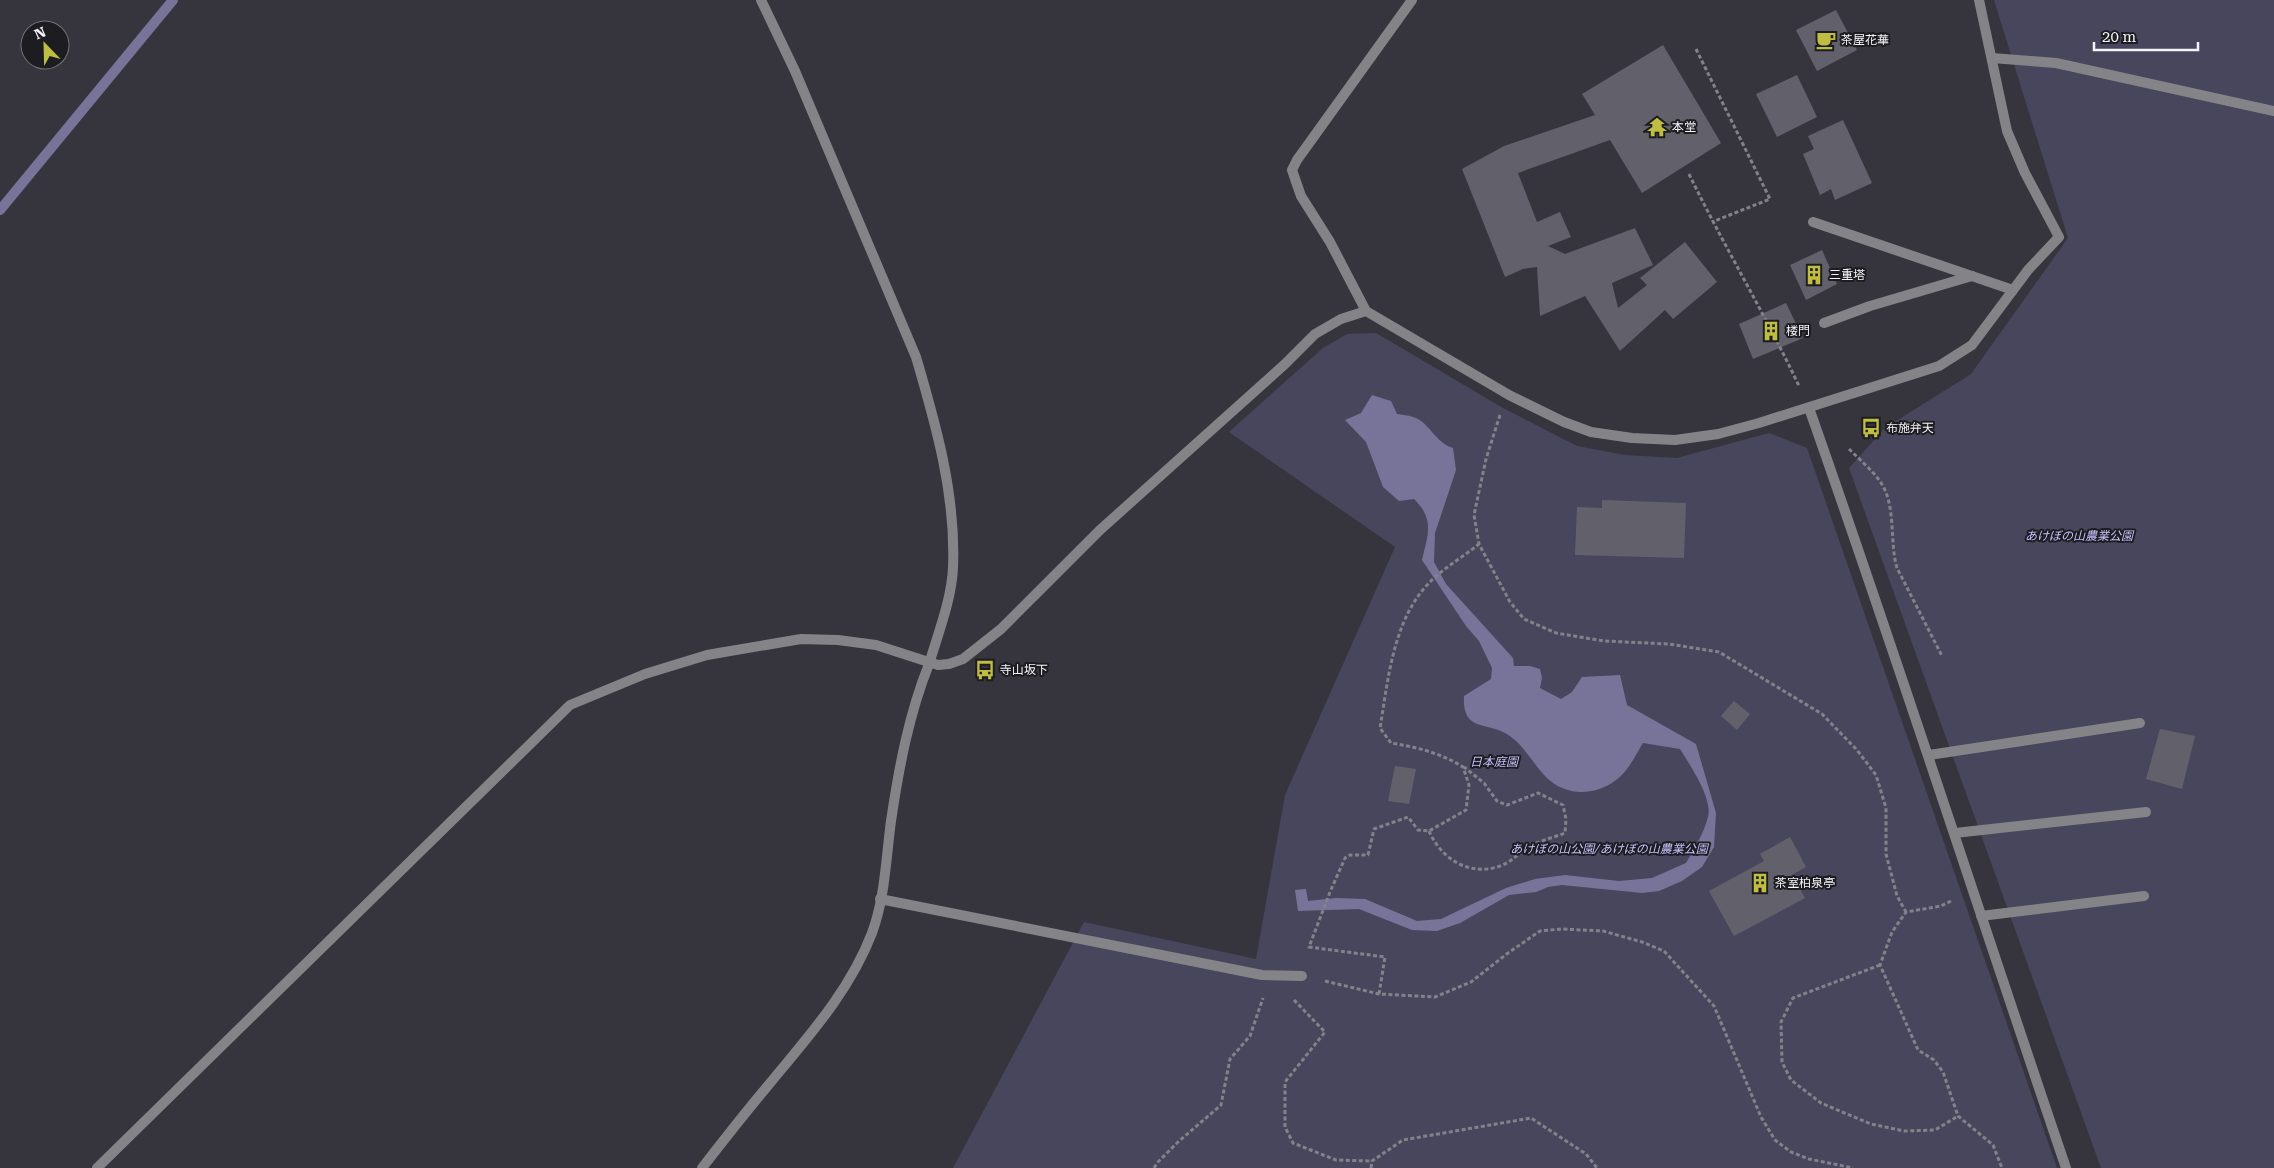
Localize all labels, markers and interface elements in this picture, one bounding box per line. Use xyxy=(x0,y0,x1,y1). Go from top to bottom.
north arrow xyxy=(20,20,70,70)
scale bar xyxy=(2094,20,2198,52)
text: N xyxy=(32,23,48,43)
text: 20 m xyxy=(2102,28,2137,46)
cafe icon: 茶屋花華 xyxy=(1815,29,1837,51)
place label: 茶屋花華 xyxy=(1841,33,1889,47)
temple icon: 本堂 xyxy=(1646,116,1668,138)
place label: 本堂 xyxy=(1672,120,1696,134)
building icon: 三重塔 xyxy=(1803,264,1825,286)
place label: 三重塔 xyxy=(1829,268,1865,282)
building icon: 楼門 xyxy=(1760,320,1782,342)
place label: 楼門 xyxy=(1786,324,1810,338)
bus stop icon: 布施弁天 xyxy=(1860,417,1882,439)
place label: 布施弁天 xyxy=(1886,421,1934,435)
park label: あけぼの山農業公園 xyxy=(2025,529,2135,543)
bus stop icon: 寺山坂下 xyxy=(974,659,996,681)
place label: 寺山坂下 xyxy=(1000,663,1048,677)
park label: 日本庭園 xyxy=(1470,755,1520,769)
park label: あけぼの山公園/あけぼの山農業公園 xyxy=(1510,842,1710,856)
building icon: 茶室柏泉亭 xyxy=(1749,872,1771,894)
place label: 茶室柏泉亭 xyxy=(1775,876,1835,890)

